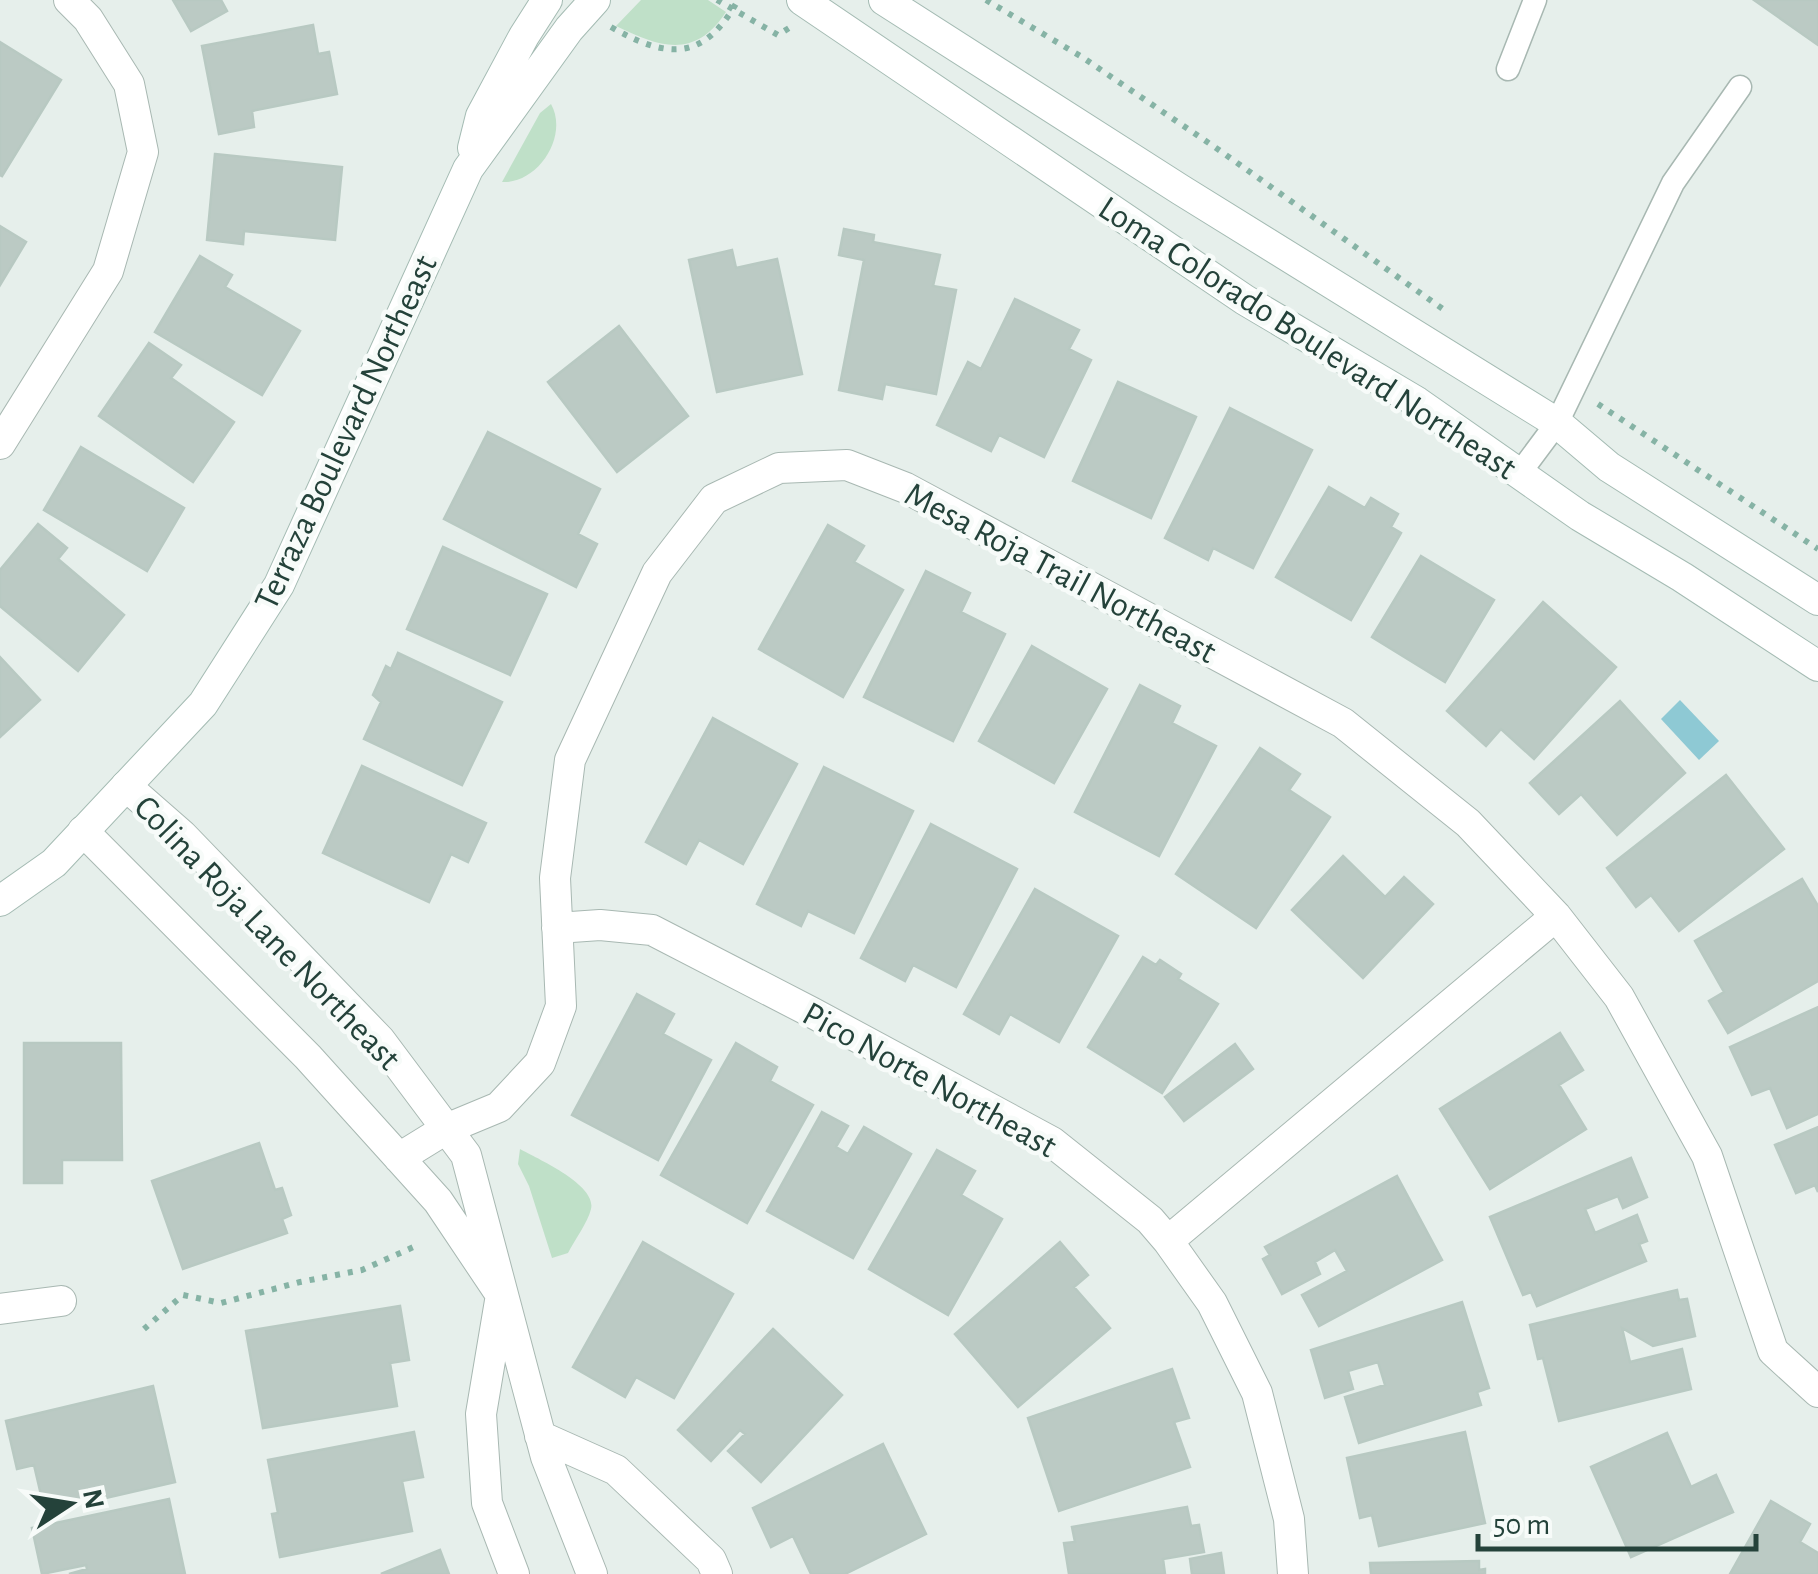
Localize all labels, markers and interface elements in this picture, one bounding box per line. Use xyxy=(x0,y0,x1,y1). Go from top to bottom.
street label: Loma Colorado Boulevard Northeast xyxy=(1092,190,1522,486)
street label: Terraza Boulevard Northeast xyxy=(249,250,444,615)
street label: Mesa Roja Trail Northeast xyxy=(899,477,1222,670)
street label: Colina Roja Lane Northeast xyxy=(127,789,407,1077)
street label: Pico Norte Northeast xyxy=(797,996,1062,1165)
north arrow xyxy=(20,1454,120,1554)
text: N xyxy=(77,1487,108,1512)
scale bar xyxy=(1478,1489,1756,1551)
text: 50 m xyxy=(1493,1510,1550,1540)

